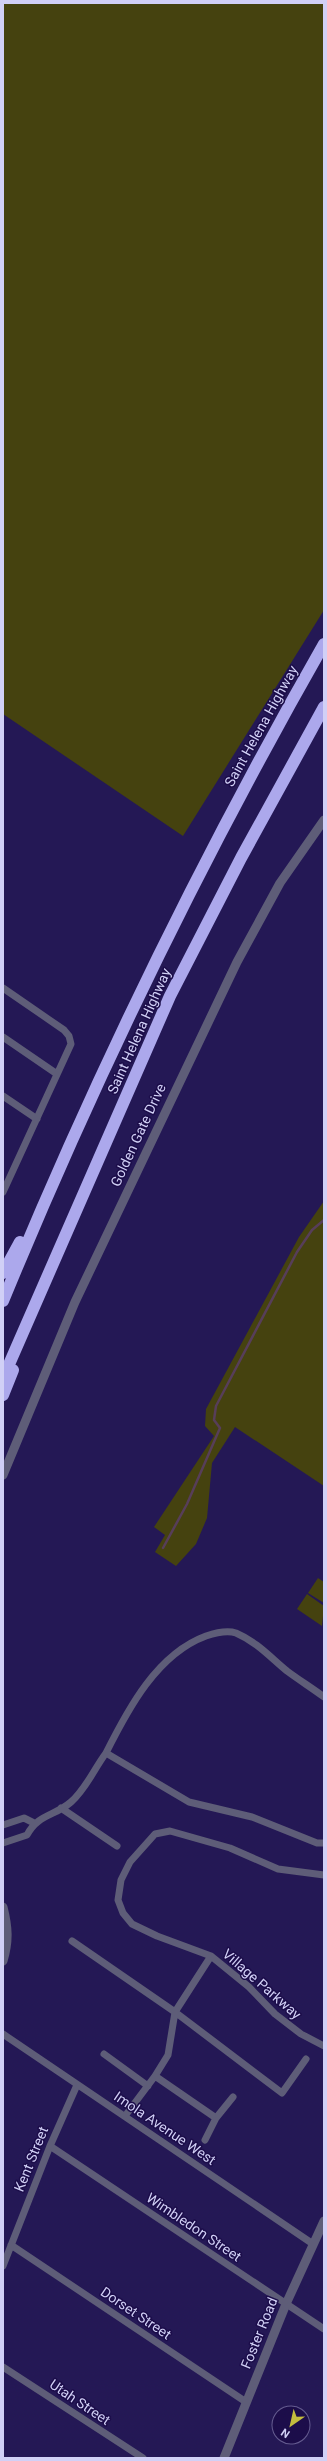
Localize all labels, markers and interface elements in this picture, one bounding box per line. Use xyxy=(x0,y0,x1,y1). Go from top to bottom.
street label: Saint Helena Highway xyxy=(221,662,301,789)
street label: Saint Helena Highway xyxy=(104,965,174,1096)
street label: Golden Gate Drive xyxy=(107,1081,169,1189)
street label: Village Parkway xyxy=(220,1946,305,2023)
street label: Imola Avenue West xyxy=(111,2088,219,2168)
street label: Kent Street xyxy=(11,2124,51,2194)
street label: Wimbledon Street xyxy=(144,2189,245,2265)
street label: Dorset Street xyxy=(98,2284,175,2343)
street label: Foster Road xyxy=(238,2295,280,2371)
street label: Utah Street xyxy=(47,2376,114,2428)
north arrow xyxy=(271,2405,311,2445)
text: N xyxy=(279,2425,293,2440)

